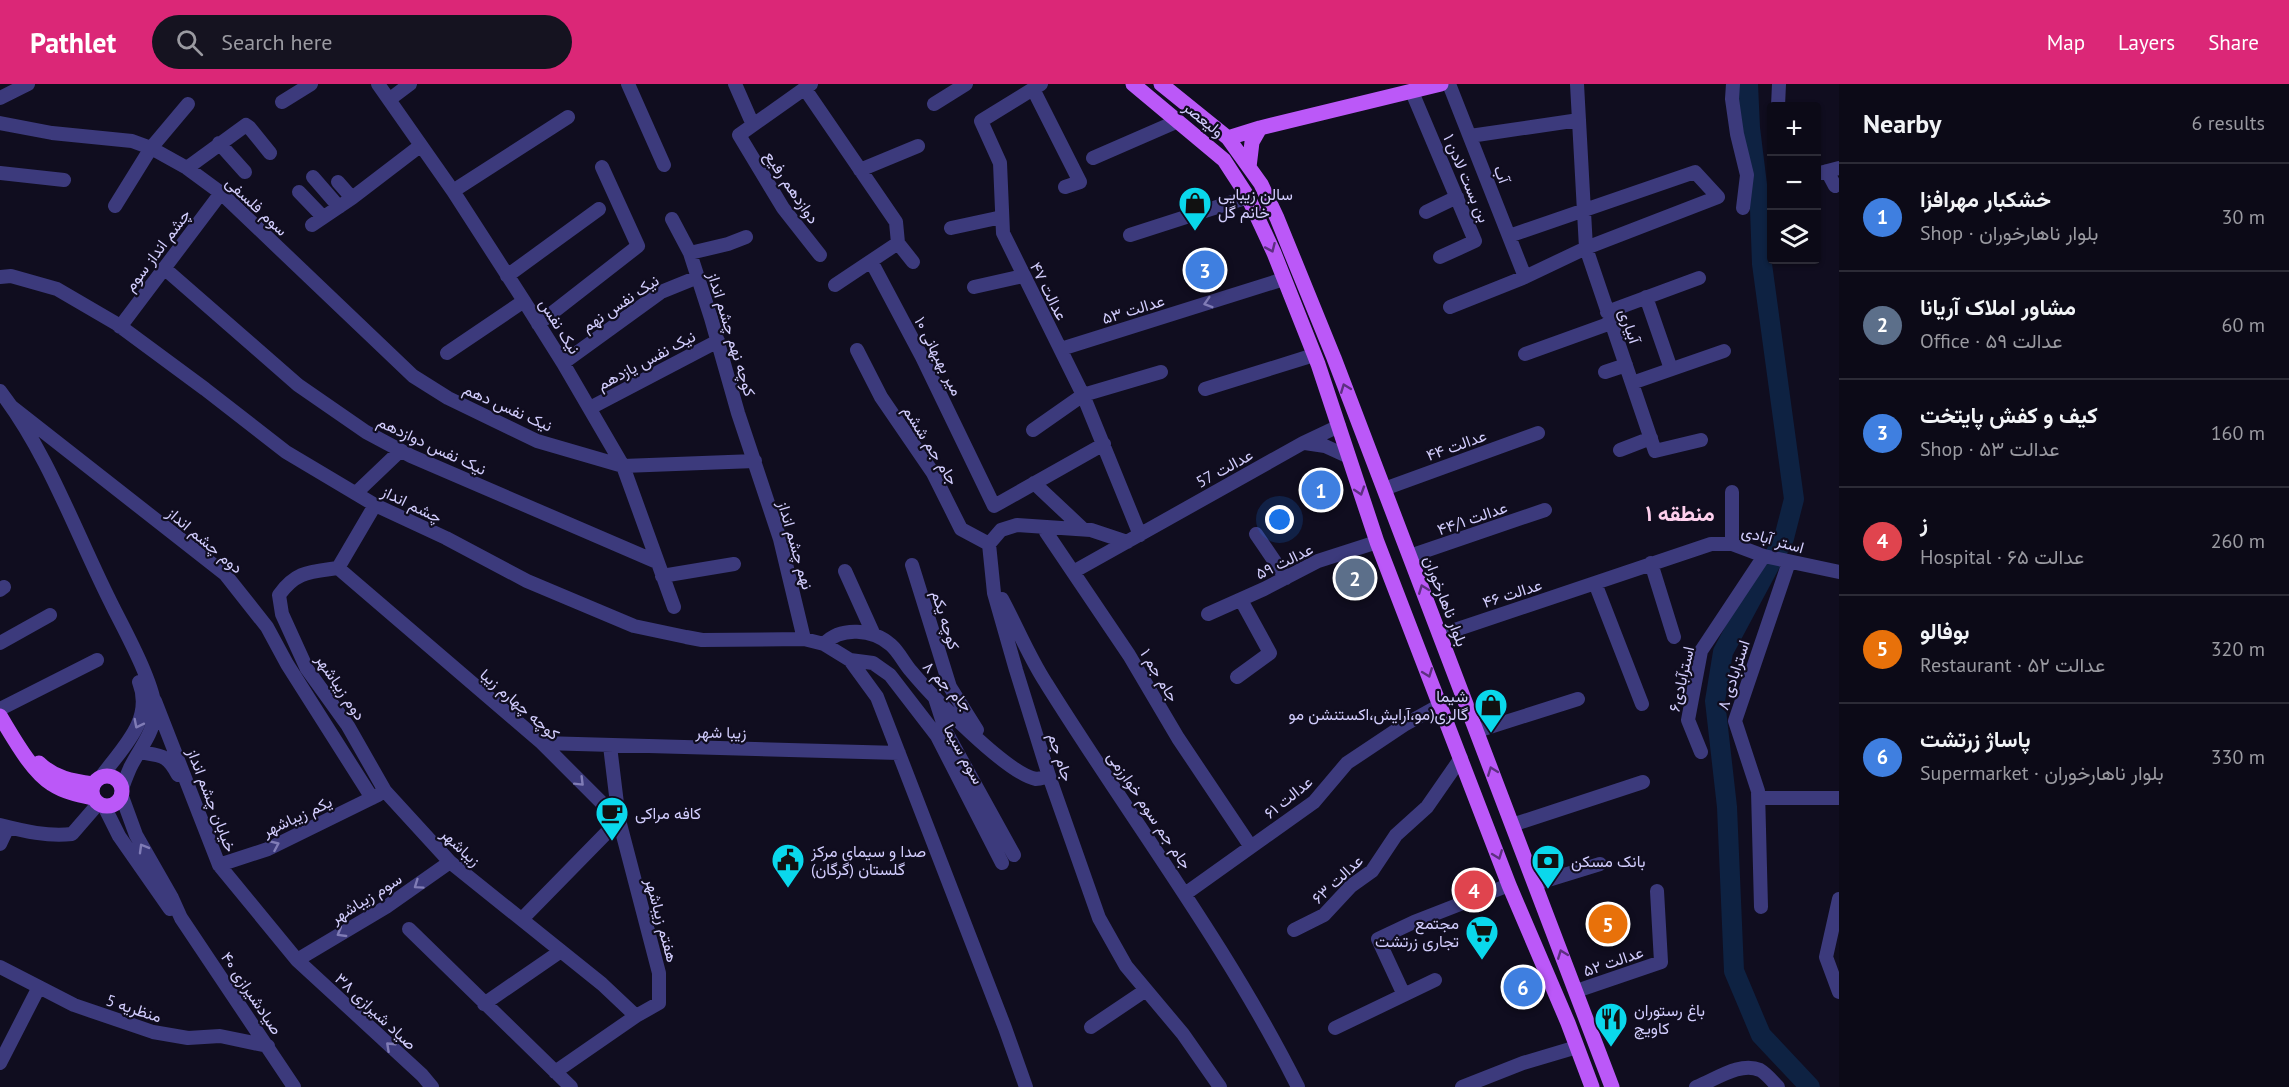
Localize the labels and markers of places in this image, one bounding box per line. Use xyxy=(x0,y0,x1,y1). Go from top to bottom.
place label: سالن زیبایی خانم گل xyxy=(1218,184,1293,223)
shop icon: سالن زیبایی خانم گل xyxy=(1177,185,1213,232)
pin: 3 xyxy=(1186,248,1224,292)
pin: 1 xyxy=(1302,468,1340,512)
pin: 2 xyxy=(1336,556,1374,600)
place label: شیما گالری(مو،آرایش،اکستنشن مو xyxy=(1288,686,1468,725)
shop icon: شیما گالری(مو،آرایش،اکستنشن مو xyxy=(1473,687,1509,734)
cafe icon: کافه مراکی xyxy=(594,795,630,842)
place label: کافه مراکی xyxy=(635,803,701,824)
place label: صدا و سیمای مرکز گلستان (گرگان) xyxy=(810,841,926,880)
public building icon: صدا و سیمای مرکز گلستان (گرگان) xyxy=(770,842,806,889)
bank icon: بانک مسکن xyxy=(1530,843,1566,890)
place label: بانک مسکن xyxy=(1571,851,1646,872)
pin: 4 xyxy=(1454,868,1494,912)
pin: 5 xyxy=(1588,902,1628,946)
place label: مجتمع تجاری زرتشت xyxy=(1375,913,1459,952)
supermarket icon: مجتمع تجاری زرتشت xyxy=(1464,914,1500,961)
pin: 6 xyxy=(1504,964,1543,1010)
place label: باغ رستوران کاویچ xyxy=(1634,1000,1705,1040)
restaurant icon: باغ رستوران کاویچ xyxy=(1593,1001,1629,1048)

